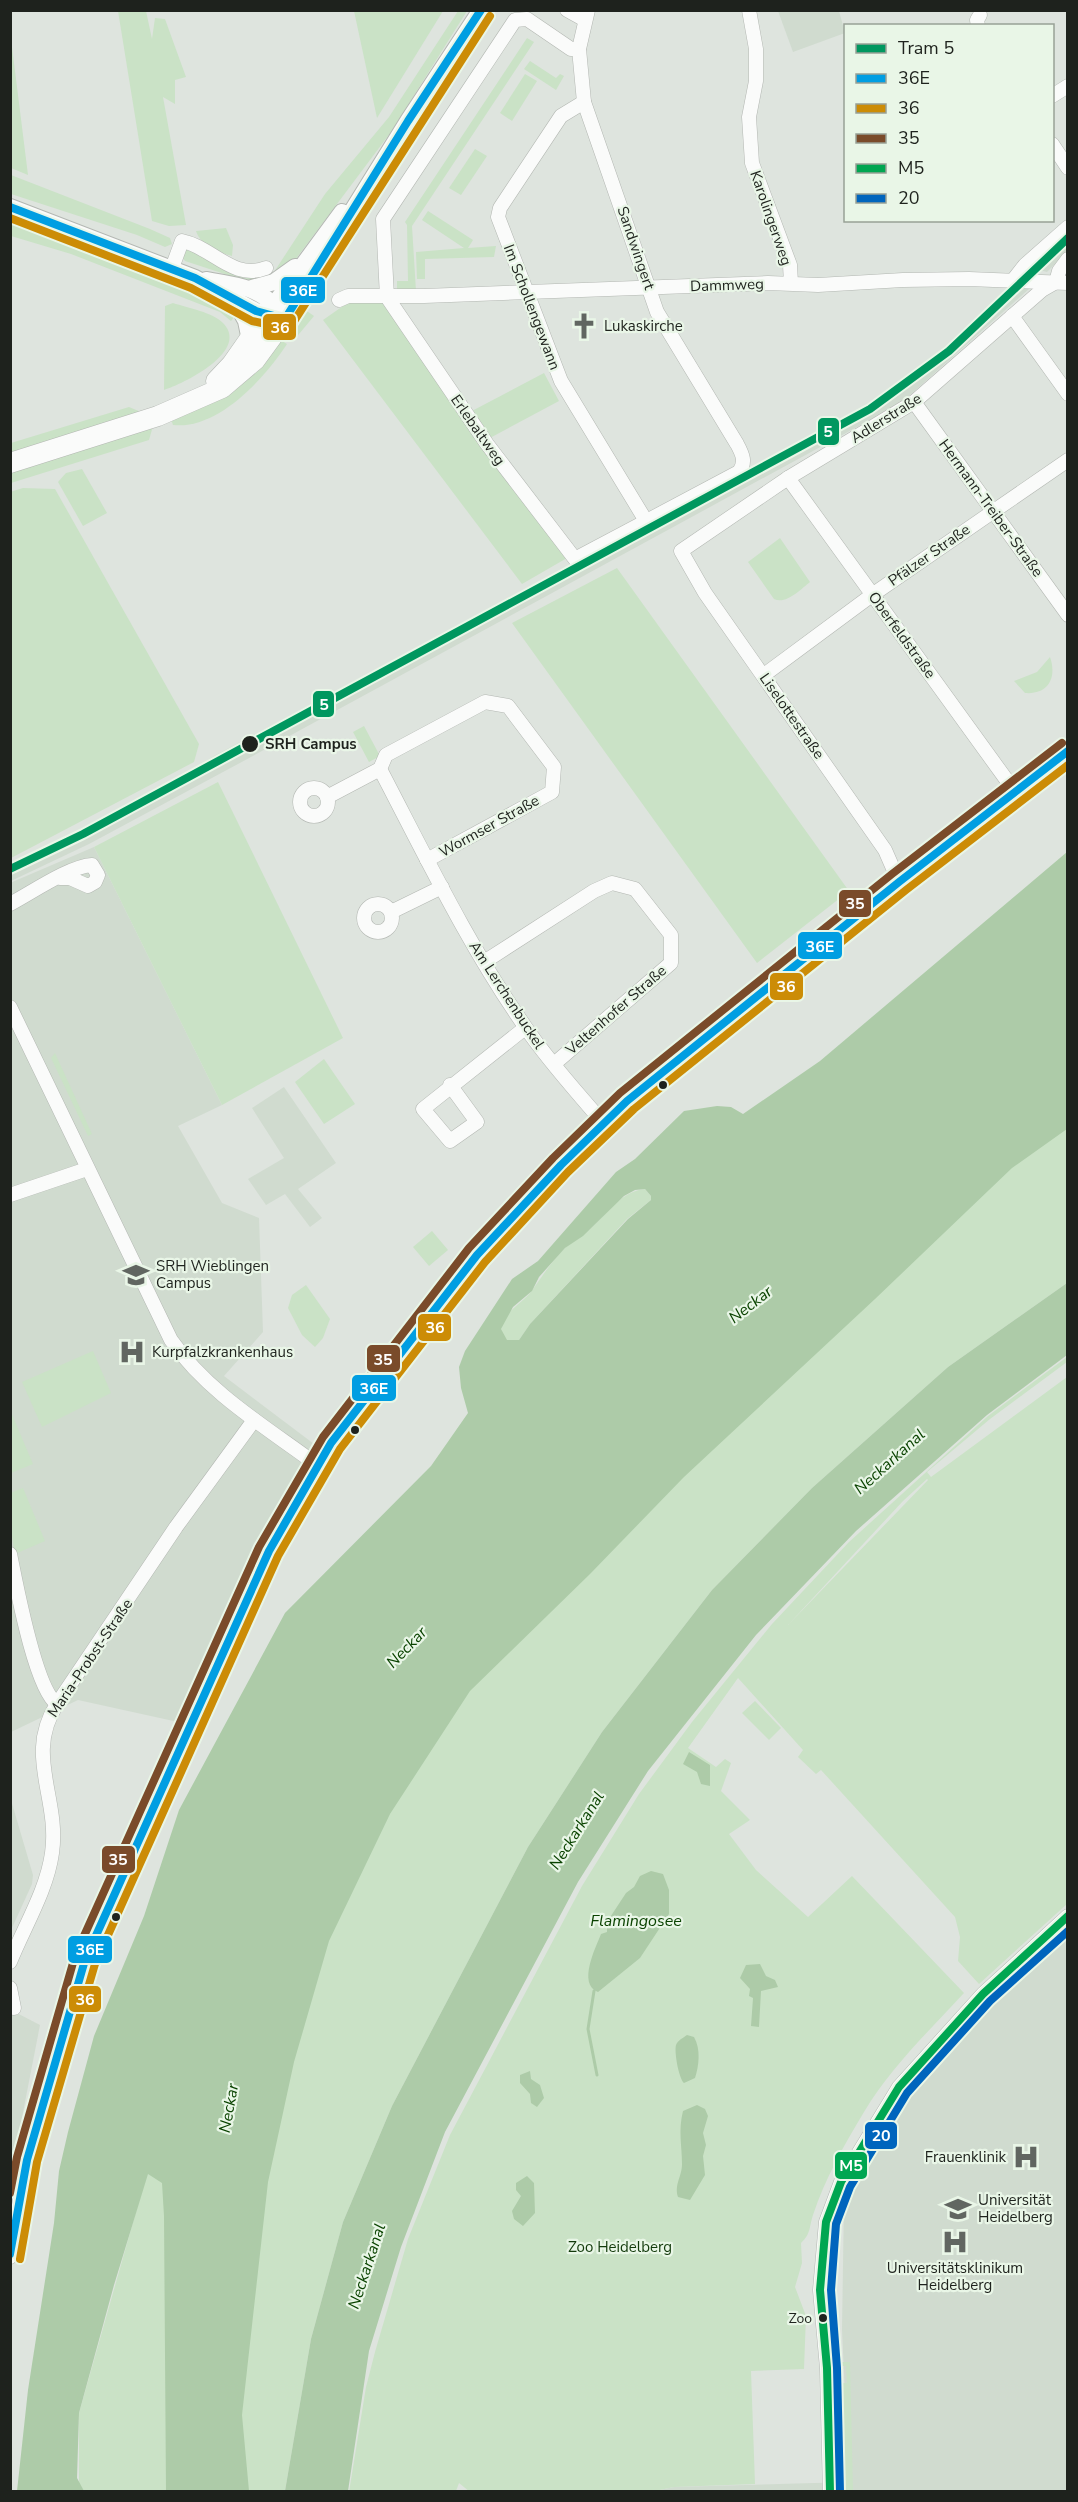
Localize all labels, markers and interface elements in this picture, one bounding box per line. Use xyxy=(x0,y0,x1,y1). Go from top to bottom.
legend xyxy=(844,24,1054,222)
text: Tram 5 xyxy=(898,36,954,60)
text: 36E xyxy=(898,66,930,90)
text: 36 xyxy=(898,96,920,120)
text: 35 xyxy=(898,126,920,150)
text: M5 xyxy=(898,156,924,180)
street label: Karolingerweg xyxy=(745,168,797,268)
text: 20 xyxy=(898,186,920,210)
street label: Sandwingert xyxy=(612,204,660,293)
street label: Im Schollengewann xyxy=(499,241,565,373)
street label: Dammweg xyxy=(690,274,764,296)
line badge: 36E xyxy=(280,276,326,304)
text: 36E xyxy=(289,280,317,302)
church icon: Lukaskirche xyxy=(569,311,599,341)
line badge: 36 xyxy=(262,313,297,341)
place label: Lukaskirche xyxy=(604,316,683,336)
text: 36 xyxy=(270,317,290,339)
street label: Adlerstraße xyxy=(847,388,925,448)
street label: Erlebaltweg xyxy=(446,391,510,469)
line badge: 5 xyxy=(817,417,840,446)
text: 5 xyxy=(823,421,833,443)
street label: Hermann-Treiber-Straße xyxy=(934,435,1048,581)
street label: Pfälzer Straße xyxy=(884,519,974,591)
street label: Oberfeldstraße xyxy=(864,588,940,682)
street label: Liselottestraße xyxy=(755,669,829,763)
line badge: 5 xyxy=(312,690,335,718)
text: 5 xyxy=(319,694,329,716)
marker: SRH Campus xyxy=(240,734,260,754)
place label: SRH Campus xyxy=(265,734,357,754)
street label: Wormser Straße xyxy=(435,790,543,862)
line badge: 35 xyxy=(838,889,872,918)
text: 35 xyxy=(845,893,865,915)
line badge: 36E xyxy=(797,931,843,960)
text: 36E xyxy=(806,936,834,958)
street label: Am Lerchenbuckel xyxy=(465,937,550,1053)
street label: Veltenhofer Straße xyxy=(561,961,671,1060)
line badge: 36 xyxy=(769,972,804,1001)
text: 36 xyxy=(776,976,796,998)
unlabelled marker xyxy=(657,1079,669,1091)
place label: SRH Wieblingen Campus xyxy=(156,1256,269,1293)
school or university icon: SRH Wieblingen Campus xyxy=(121,1260,151,1290)
water label: Neckar xyxy=(724,1280,778,1329)
line badge: 36 xyxy=(417,1313,452,1342)
text: 36 xyxy=(425,1317,445,1339)
hospital icon: Kurpfalzkrankenhaus xyxy=(117,1337,147,1367)
place label: Kurpfalzkrankenhaus xyxy=(152,1342,293,1362)
line badge: 35 xyxy=(366,1344,401,1373)
text: 35 xyxy=(373,1349,393,1371)
line badge: 36E xyxy=(351,1374,397,1402)
text: 36E xyxy=(360,1378,388,1400)
unlabelled marker xyxy=(349,1424,361,1436)
water label: Neckarkanal xyxy=(849,1424,930,1500)
street label: Maria-Probst-Straße xyxy=(43,1595,137,1721)
water label: Neckar xyxy=(381,1621,433,1673)
water label: Neckarkanal xyxy=(544,1787,610,1874)
line badge: 35 xyxy=(101,1845,136,1874)
text: 35 xyxy=(108,1849,128,1871)
water label: Flamingosee xyxy=(590,1910,682,1932)
unlabelled marker xyxy=(110,1911,122,1923)
line badge: 36E xyxy=(67,1935,113,1964)
text: 36E xyxy=(76,1939,104,1961)
line badge: 36 xyxy=(68,1985,102,2013)
text: 36 xyxy=(75,1989,95,2011)
water label: Neckar xyxy=(214,2080,244,2135)
line badge: 20 xyxy=(864,2121,898,2150)
text: 20 xyxy=(871,2125,891,2147)
hospital icon: Frauenklinik xyxy=(1011,2142,1041,2172)
place label: Frauenklinik xyxy=(925,2147,1006,2167)
line badge: M5 xyxy=(834,2151,868,2180)
text: M5 xyxy=(839,2155,863,2177)
place label: Universität Heidelberg xyxy=(978,2190,1053,2227)
school or university icon: Universität Heidelberg xyxy=(943,2194,973,2224)
water label: Neckarkanal xyxy=(343,2221,391,2312)
hospital icon: Universitätsklinikum Heidelberg xyxy=(940,2227,970,2257)
park label: Zoo Heidelberg xyxy=(568,2237,672,2257)
place label: Universitätsklinikum Heidelberg xyxy=(887,2258,1023,2295)
place label: Zoo xyxy=(788,2309,812,2328)
marker: Zoo xyxy=(817,2312,829,2324)

